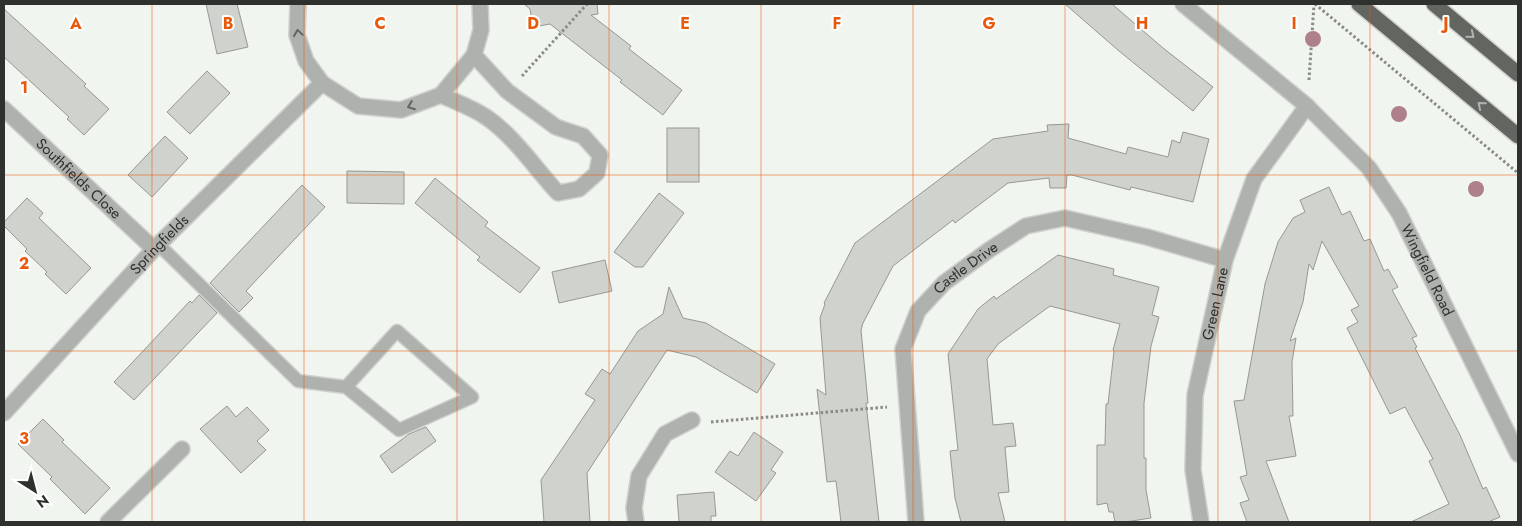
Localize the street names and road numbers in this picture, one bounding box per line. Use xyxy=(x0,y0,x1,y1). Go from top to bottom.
street label: Southfields Close xyxy=(31,133,126,224)
street label: Springfields xyxy=(125,210,194,280)
street label: Wingfield Road xyxy=(1395,220,1459,320)
street label: Castle Drive xyxy=(928,236,1003,299)
street label: Green Lane xyxy=(1196,265,1234,342)

